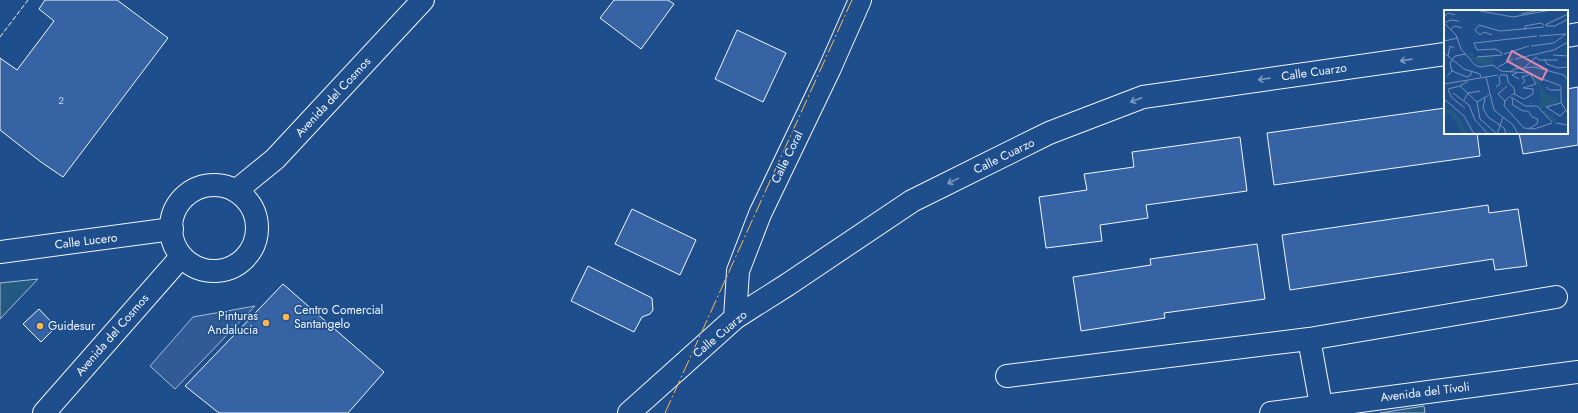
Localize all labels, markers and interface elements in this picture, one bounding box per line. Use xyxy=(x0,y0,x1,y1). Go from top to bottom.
inset map xyxy=(1444,10,1568,134)
street label: Avenida del Cosmos xyxy=(291,53,375,141)
one-way arrow xyxy=(1400,56,1413,64)
street label: Calle Cuarzo xyxy=(1280,58,1348,86)
one-way arrow xyxy=(1258,75,1271,83)
house number: 2 xyxy=(58,93,64,108)
one-way arrow xyxy=(1130,96,1142,104)
street label: Calle Coral xyxy=(766,128,808,186)
street label: Calle Cuarzo xyxy=(970,133,1038,179)
one-way arrow xyxy=(947,178,959,185)
street label: Calle Lucero xyxy=(54,228,119,254)
street label: Avenida del Cosmos xyxy=(71,290,153,380)
place label: Centro Comercial Santangelo xyxy=(294,301,383,333)
street label: Calle Cuarzo xyxy=(689,306,751,362)
place label: Pinturas Andalucía xyxy=(207,307,258,339)
marker: Centro Comercial Santangelo xyxy=(281,312,291,322)
place label: Guidesur xyxy=(48,317,96,335)
marker: Pinturas Andalucía xyxy=(261,318,271,328)
marker: Guidesur xyxy=(35,321,45,331)
street label: Avenida del Tívoli xyxy=(1379,378,1471,406)

